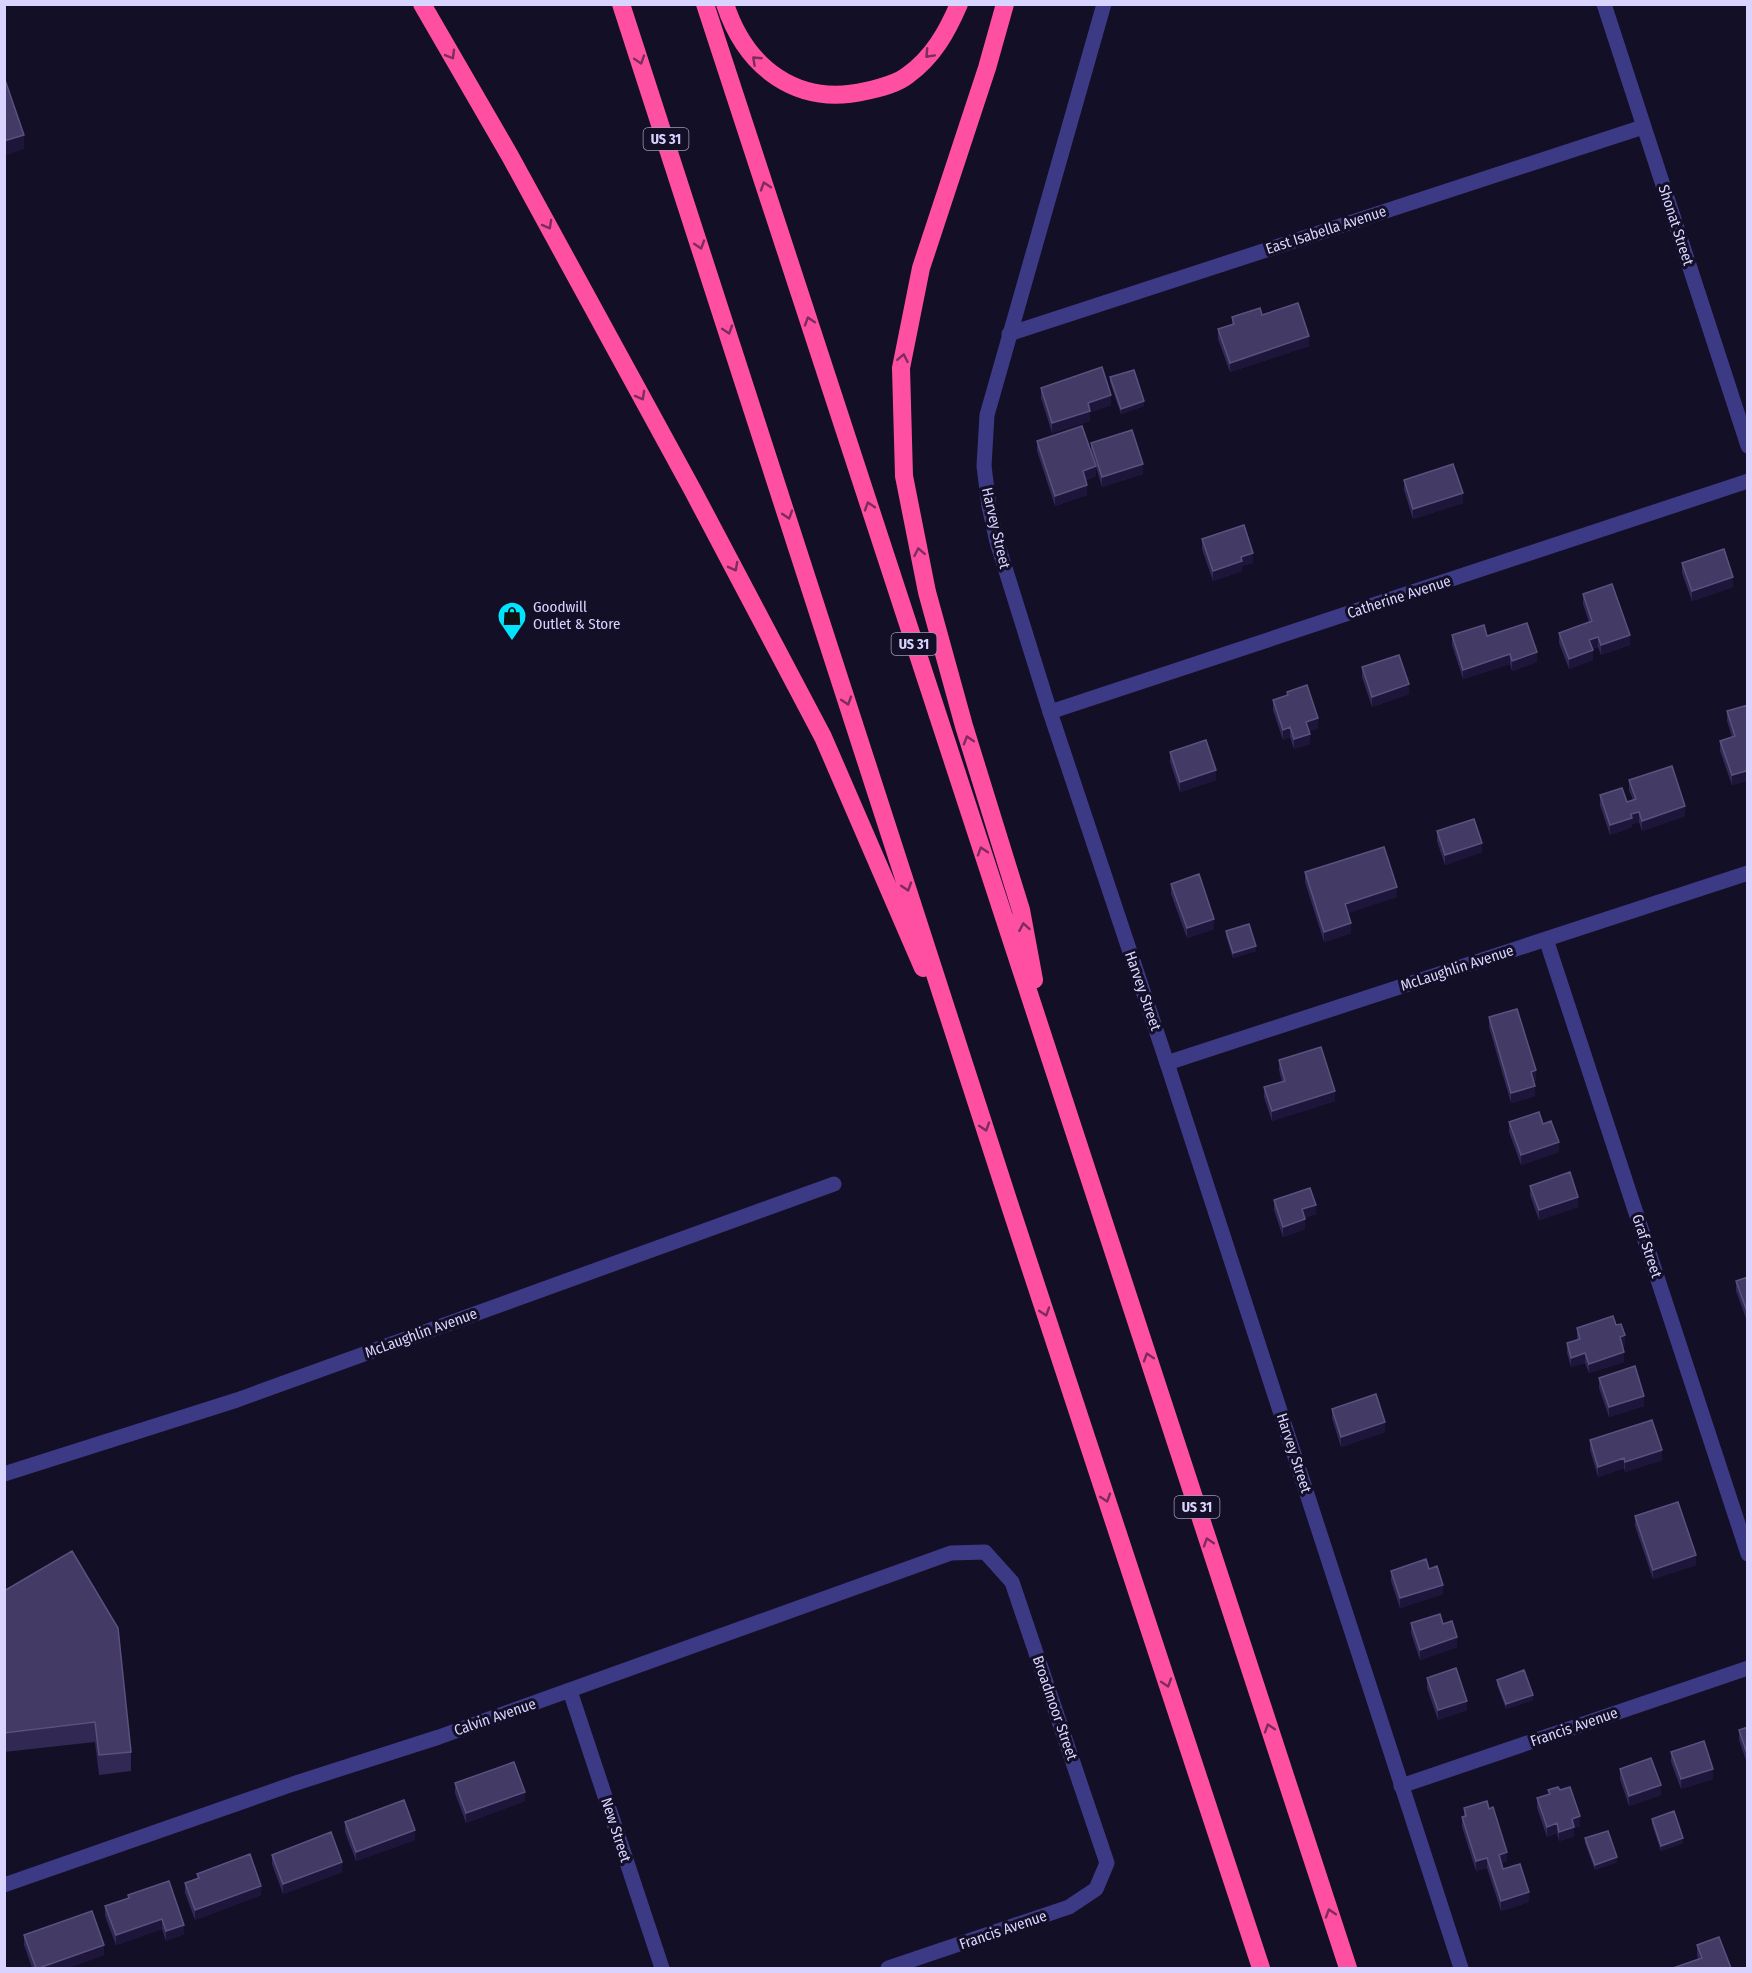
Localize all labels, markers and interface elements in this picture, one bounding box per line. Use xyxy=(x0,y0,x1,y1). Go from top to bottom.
one-way arrow xyxy=(925,48,936,58)
one-way arrow xyxy=(444,49,456,59)
one-way arrow xyxy=(632,54,645,65)
one-way arrow xyxy=(753,56,763,67)
road number: US 31 xyxy=(644,128,688,150)
one-way arrow xyxy=(759,181,772,192)
street label: Shonat Street xyxy=(1654,182,1698,268)
street label: East Isabella Avenue xyxy=(1263,202,1389,258)
one-way arrow xyxy=(541,218,552,229)
one-way arrow xyxy=(693,239,706,250)
one-way arrow xyxy=(804,316,816,327)
one-way arrow xyxy=(721,324,733,335)
one-way arrow xyxy=(896,354,909,364)
one-way arrow xyxy=(634,389,645,400)
street label: Harvey Street xyxy=(978,486,1014,570)
one-way arrow xyxy=(864,501,877,512)
one-way arrow xyxy=(780,510,793,520)
one-way arrow xyxy=(913,547,926,557)
one-way arrow xyxy=(727,561,738,572)
street label: Catherine Avenue xyxy=(1345,572,1453,622)
place label: Goodwill Outlet & Store xyxy=(533,598,620,633)
shop icon: Goodwill Outlet & Store xyxy=(496,600,528,642)
road number: US 31 xyxy=(892,633,936,655)
one-way arrow xyxy=(840,695,853,706)
one-way arrow xyxy=(963,735,976,746)
one-way arrow xyxy=(977,846,989,857)
one-way arrow xyxy=(900,881,912,892)
one-way arrow xyxy=(1018,922,1031,932)
street label: McLaughlin Avenue xyxy=(1398,941,1516,995)
street label: Harvey Street xyxy=(1121,949,1165,1033)
one-way arrow xyxy=(977,1121,990,1132)
street label: Graf Street xyxy=(1628,1212,1666,1280)
street label: McLaughlin Avenue xyxy=(362,1304,480,1362)
one-way arrow xyxy=(1038,1306,1050,1317)
one-way arrow xyxy=(1142,1352,1155,1363)
street label: Harvey Street xyxy=(1273,1411,1315,1495)
one-way arrow xyxy=(1099,1492,1111,1502)
road number: US 31 xyxy=(1174,1496,1220,1518)
one-way arrow xyxy=(1203,1537,1216,1548)
street label: Broadmoor Street xyxy=(1029,1653,1081,1763)
one-way arrow xyxy=(1160,1677,1172,1688)
street label: Calvin Avenue xyxy=(452,1695,538,1739)
street label: Francis Avenue xyxy=(1528,1704,1620,1750)
one-way arrow xyxy=(1264,1723,1276,1734)
street label: New Street xyxy=(597,1795,635,1865)
street label: Francis Avenue xyxy=(957,1907,1049,1953)
one-way arrow xyxy=(1324,1908,1337,1919)

